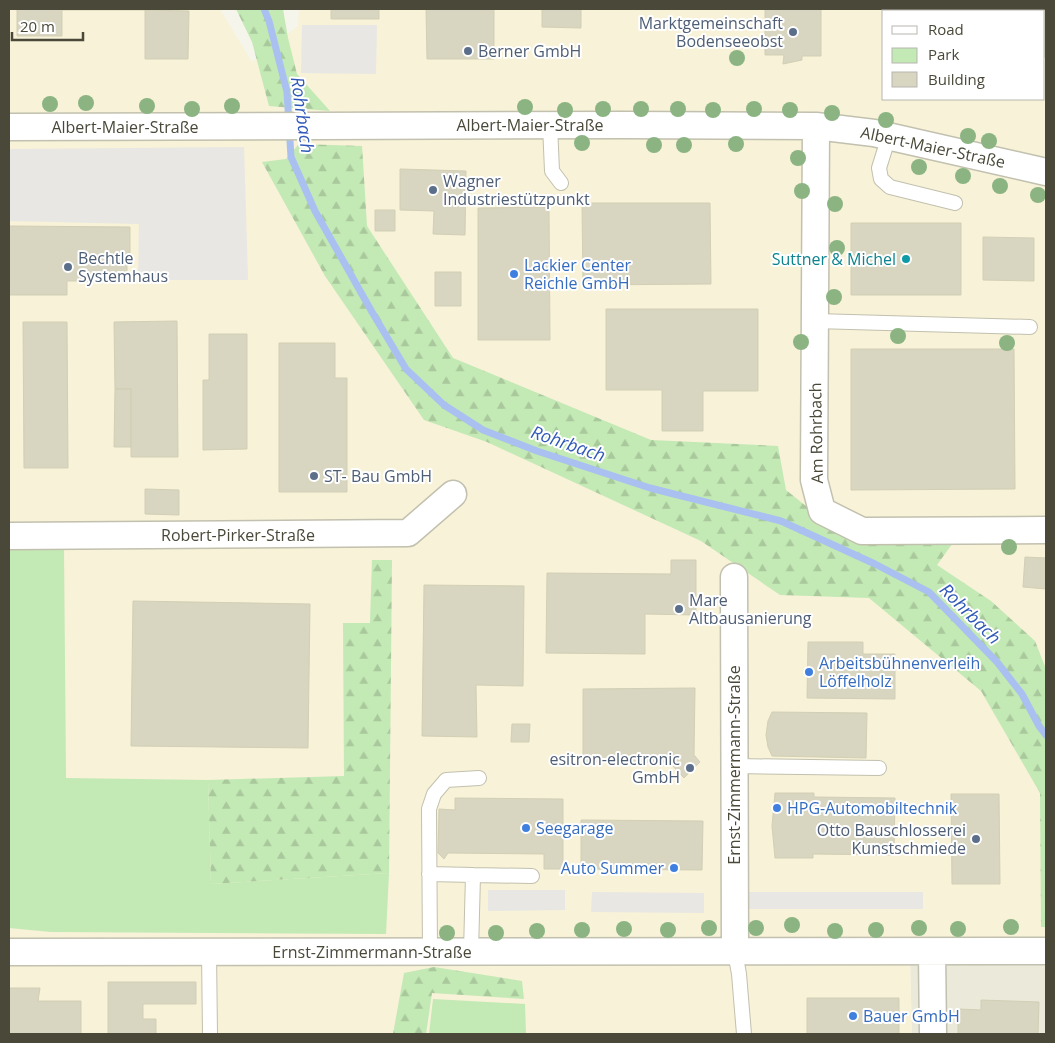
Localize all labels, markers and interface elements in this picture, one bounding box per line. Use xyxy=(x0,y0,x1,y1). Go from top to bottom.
scale bar xyxy=(12,10,84,42)
legend xyxy=(882,10,1045,100)
place label: Marktgemeinschaft Bodenseeobst xyxy=(639,12,783,52)
text: 20 m xyxy=(20,16,55,36)
text: Road xyxy=(928,19,964,39)
marker: Marktgemeinschaft Bodenseeobst xyxy=(787,26,799,38)
place label: Berner GmbH xyxy=(478,40,581,62)
text: Park xyxy=(928,44,959,64)
marker: Berner GmbH xyxy=(462,45,474,57)
text: Building xyxy=(928,69,985,89)
water label: Rohrbach xyxy=(286,75,320,155)
street label: Albert-Maier-Straße xyxy=(456,114,604,136)
street label: Albert-Maier-Straße xyxy=(51,116,199,138)
street label: Albert-Maier-Straße xyxy=(859,121,1007,173)
place label: Wagner Industriestützpunkt xyxy=(443,170,590,210)
marker: Wagner Industriestützpunkt xyxy=(427,184,439,196)
place label: Bechtle Systemhaus xyxy=(78,247,168,287)
place label: Suttner & Michel xyxy=(772,248,896,270)
marker: Suttner & Michel xyxy=(900,253,912,265)
place label: Lackier Center Reichle GmbH xyxy=(524,254,632,294)
marker: Bechtle Systemhaus xyxy=(62,261,74,273)
marker: Lackier Center Reichle GmbH xyxy=(508,268,520,280)
street label: Am Rohrbach xyxy=(804,382,828,484)
water label: Rohrbach xyxy=(528,419,609,467)
place label: ST- Bau GmbH xyxy=(324,465,432,487)
marker: ST- Bau GmbH xyxy=(308,470,320,482)
street label: Robert-Pirker-Straße xyxy=(161,524,315,546)
water label: Rohrbach xyxy=(935,578,1006,649)
place label: Mare Altbausanierung xyxy=(689,589,812,629)
marker: Mare Altbausanierung xyxy=(673,603,685,615)
place label: Arbeitsbühnenverleih Löffelholz xyxy=(819,652,980,692)
street label: Ernst-Zimmermann-Straße xyxy=(723,665,745,865)
marker: Arbeitsbühnenverleih Löffelholz xyxy=(803,666,815,678)
place label: esitron-electronic GmbH xyxy=(549,748,680,788)
marker: esitron-electronic GmbH xyxy=(684,762,696,774)
place label: HPG-Automobiltechnik xyxy=(787,797,958,819)
marker: HPG-Automobiltechnik xyxy=(771,802,783,814)
place label: Seegarage xyxy=(536,817,613,839)
place label: Otto Bauschlosserei Kunstschmiede xyxy=(817,819,966,859)
marker: Seegarage xyxy=(520,822,532,834)
marker: Otto Bauschlosserei Kunstschmiede xyxy=(970,833,982,845)
place label: Auto Summer xyxy=(561,857,664,879)
marker: Auto Summer xyxy=(668,862,680,874)
street label: Ernst-Zimmermann-Straße xyxy=(272,941,472,963)
place label: Bauer GmbH xyxy=(863,1005,960,1027)
marker: Bauer GmbH xyxy=(847,1010,859,1022)

